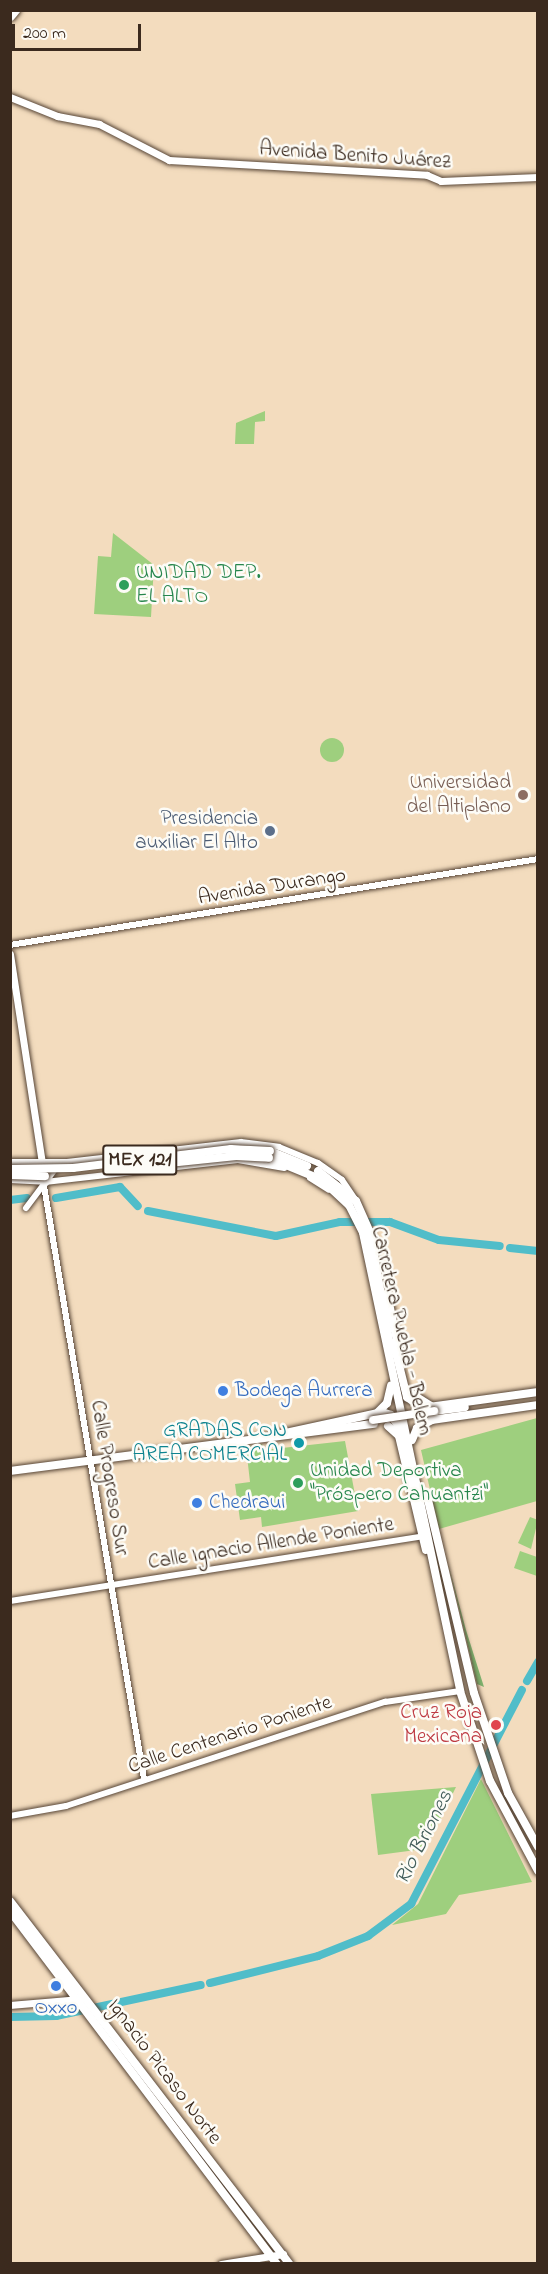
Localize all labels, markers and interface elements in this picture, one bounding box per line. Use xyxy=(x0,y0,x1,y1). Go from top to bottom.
scale bar xyxy=(15,12,144,50)
text: 200 m xyxy=(23,21,66,47)
street label: Avenida Benito Juárez xyxy=(258,137,452,175)
place label: UNIDAD DEP. EL ALTO xyxy=(136,560,261,610)
marker: UNIDAD DEP. EL ALTO xyxy=(117,578,131,592)
place label: Universidad del Altiplano xyxy=(407,770,511,820)
marker: Universidad del Altiplano xyxy=(516,788,530,802)
place label: Presidencia auxiliar El Alto xyxy=(135,806,258,856)
marker: Presidencia auxiliar El Alto xyxy=(263,824,277,838)
street label: Avenida Durango xyxy=(196,863,348,911)
road number: MEX 121 xyxy=(101,1143,179,1177)
street label: Carretera Puebla - Belem xyxy=(365,1224,437,1438)
place label: Bodega Aurrera xyxy=(235,1378,372,1404)
marker: Bodega Aurrera xyxy=(216,1384,230,1398)
street label: Calle Progreso Sur xyxy=(84,1398,134,1558)
place label: GRADAS CON AREA COMERCIAL xyxy=(132,1418,287,1468)
marker: GRADAS CON AREA COMERCIAL xyxy=(292,1436,306,1450)
place label: Unidad Deportiva "Próspero Cahuantzi" xyxy=(310,1458,489,1508)
marker: Unidad Deportiva "Próspero Cahuantzi" xyxy=(291,1476,305,1490)
place label: Chedraui xyxy=(209,1490,285,1516)
marker: Chedraui xyxy=(190,1496,204,1510)
street label: Calle Ignacio Allende Poniente xyxy=(146,1512,396,1576)
street label: Calle Centenario Poniente xyxy=(125,1690,335,1780)
place label: Cruz Roja Mexicana xyxy=(400,1700,482,1750)
marker: Cruz Roja Mexicana xyxy=(487,1716,505,1734)
water label: Rio Briones xyxy=(390,1787,460,1889)
marker: Oxxo xyxy=(49,1979,63,1993)
street label: Ignacio Picaso Norte xyxy=(101,1994,227,2150)
place label: Oxxo xyxy=(35,1995,77,2021)

